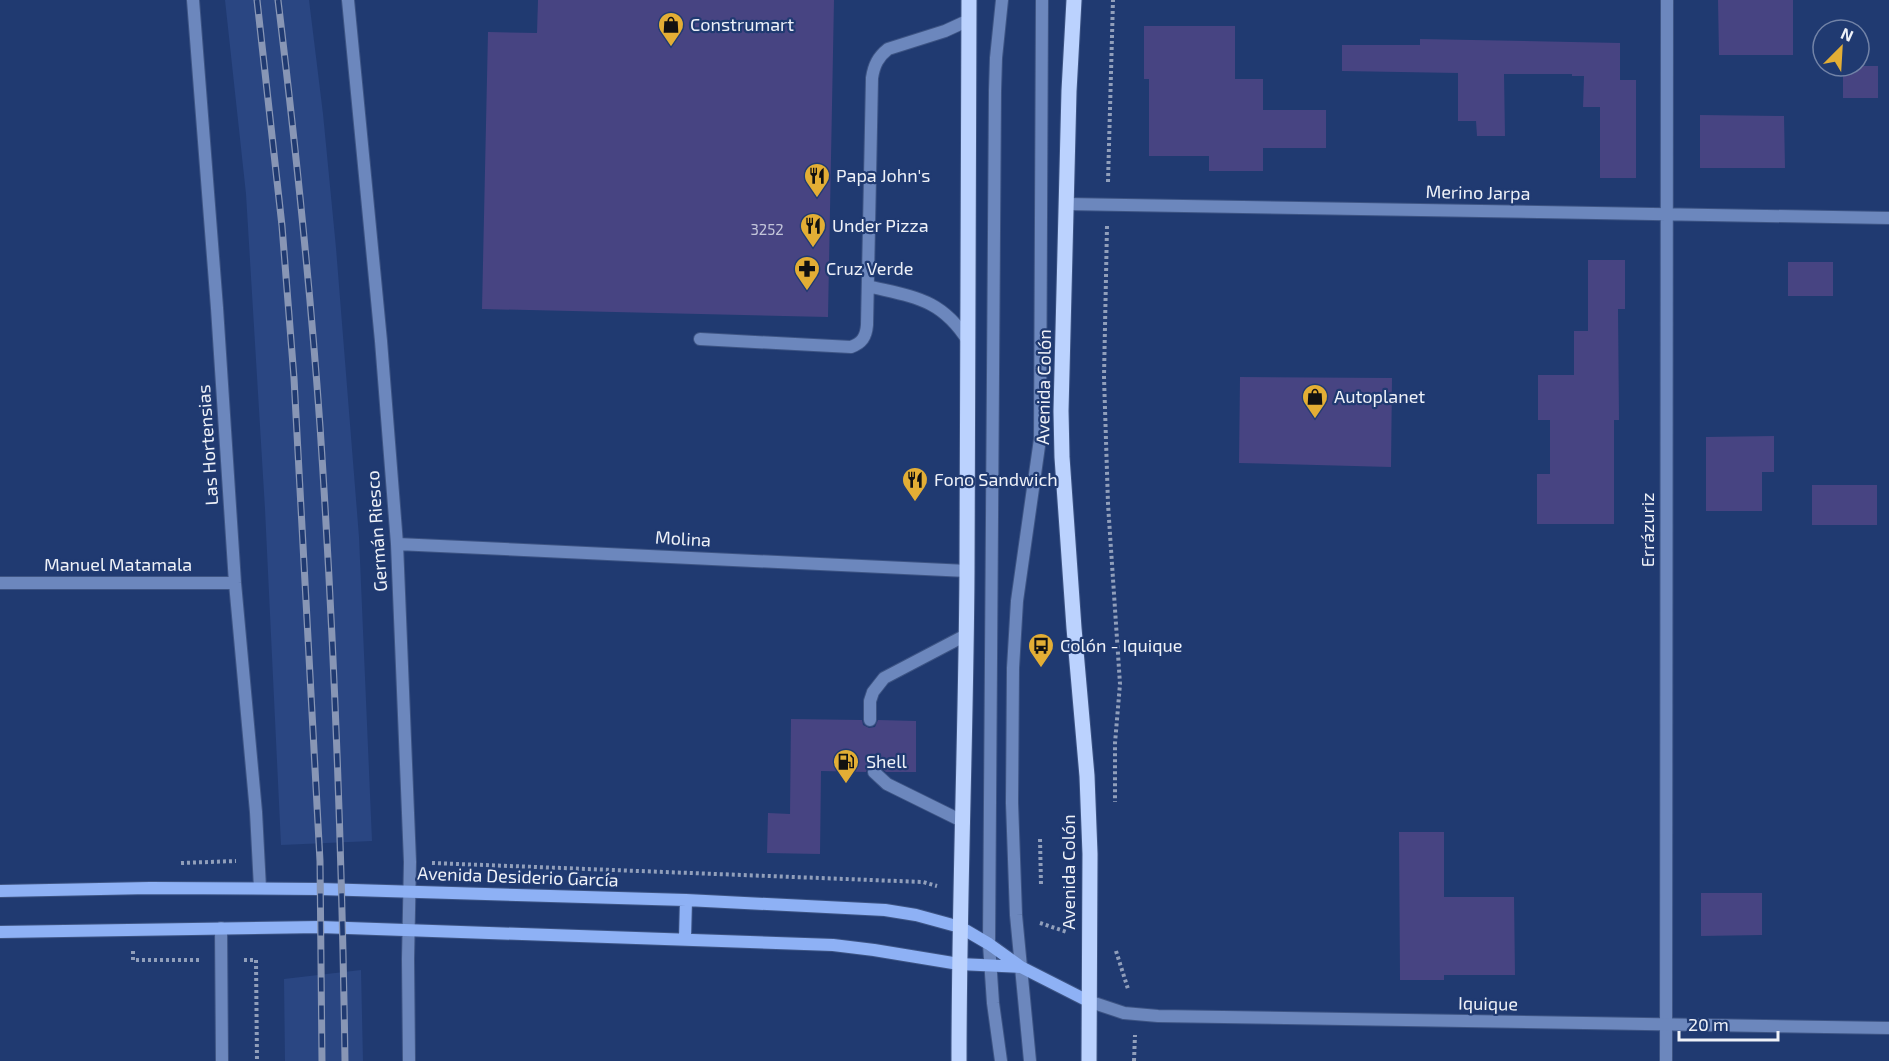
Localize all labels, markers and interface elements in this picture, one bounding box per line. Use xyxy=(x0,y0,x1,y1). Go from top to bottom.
shop icon: Construmart xyxy=(656,10,686,48)
place label: Construmart xyxy=(690,13,794,35)
north arrow xyxy=(1811,18,1871,78)
text: N xyxy=(1838,23,1856,45)
restaurant icon: Papa John's xyxy=(802,161,832,199)
place label: Papa John's xyxy=(836,164,930,186)
street label: Merino Jarpa xyxy=(1425,180,1531,204)
restaurant icon: Under Pizza xyxy=(798,211,828,249)
place label: Under Pizza xyxy=(832,214,929,236)
house number: 3252 xyxy=(750,220,784,238)
pharmacy icon: Cruz Verde xyxy=(792,254,822,292)
place label: Cruz Verde xyxy=(826,257,913,279)
street label: Avenida Colón xyxy=(1031,329,1055,445)
shop icon: Autoplanet xyxy=(1300,382,1330,420)
street label: Las Hortensias xyxy=(192,384,222,506)
place label: Autoplanet xyxy=(1334,385,1425,407)
restaurant icon: Fono Sandwich xyxy=(900,465,930,503)
place label: Fono Sandwich xyxy=(934,468,1058,490)
street label: Germán Riesco xyxy=(361,470,391,592)
street label: Errázuriz xyxy=(1636,493,1658,567)
street label: Molina xyxy=(654,526,712,550)
street label: Manuel Matamala xyxy=(44,553,192,575)
bus stop icon: Colón - Iquique xyxy=(1026,631,1056,669)
place label: Colón - Iquique xyxy=(1060,634,1183,656)
fuel station icon: Shell xyxy=(831,747,861,785)
place label: Shell xyxy=(866,750,908,772)
street label: Avenida Colón xyxy=(1057,814,1079,930)
street label: Avenida Desiderio García xyxy=(417,861,619,891)
street label: Iquique xyxy=(1458,991,1518,1015)
scale bar xyxy=(1679,1004,1778,1042)
text: 20 m xyxy=(1688,1013,1729,1035)

